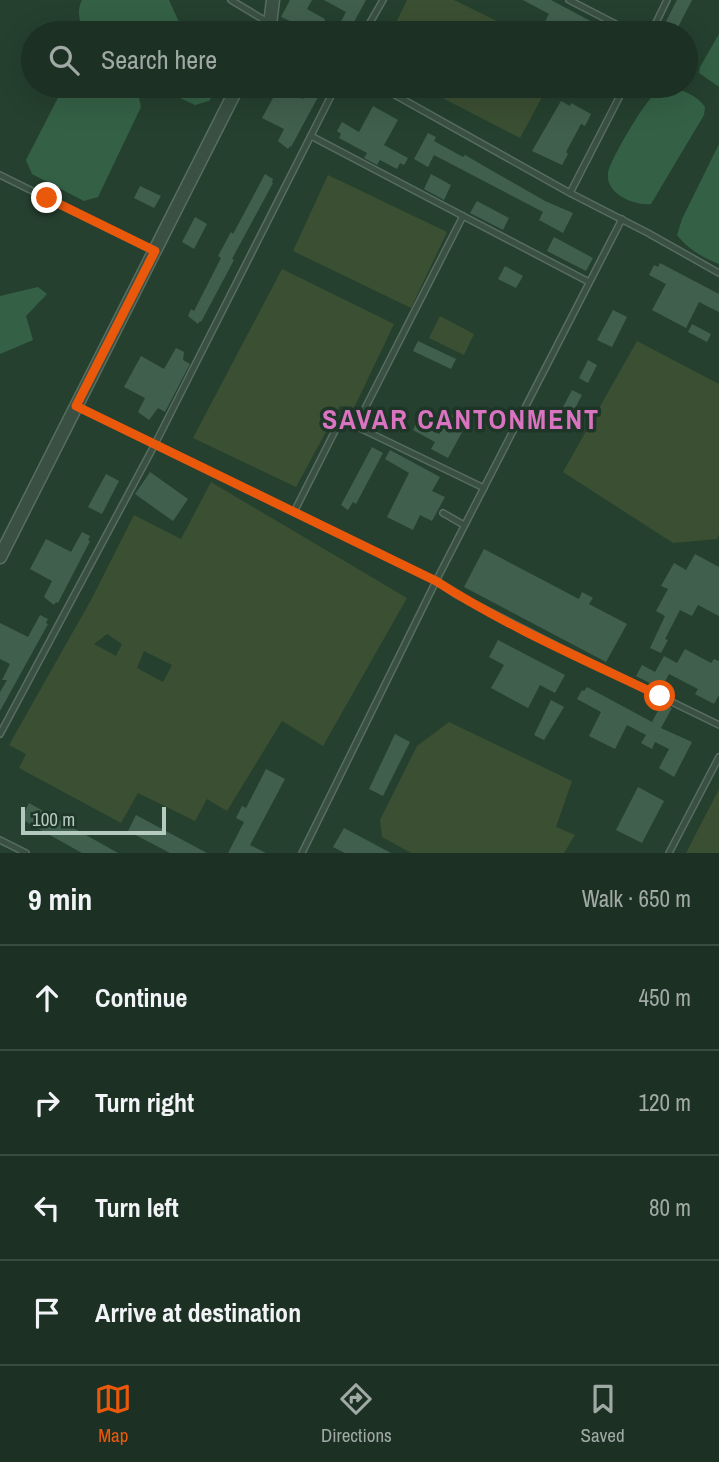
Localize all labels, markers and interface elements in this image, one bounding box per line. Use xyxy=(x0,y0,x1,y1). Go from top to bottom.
search box xyxy=(21,21,698,98)
icon: search xyxy=(45,41,83,79)
text: Search here xyxy=(101,42,217,77)
route end xyxy=(31,182,62,213)
district label: SAVAR CANTONMENT xyxy=(322,400,600,438)
route start xyxy=(644,680,675,711)
scale bar xyxy=(21,804,166,836)
text: 100 m xyxy=(32,806,75,832)
text: 9 min xyxy=(28,879,92,919)
text: Walk · 650 m xyxy=(582,883,691,914)
icon: ahead xyxy=(28,979,66,1017)
text: Continue xyxy=(95,980,187,1015)
text: 450 m xyxy=(639,982,691,1013)
icon: right xyxy=(28,1084,66,1122)
text: Turn right xyxy=(95,1085,194,1120)
text: 120 m xyxy=(639,1087,691,1118)
icon: left xyxy=(28,1189,66,1227)
text: Turn left xyxy=(95,1190,179,1225)
text: 80 m xyxy=(649,1192,691,1223)
icon: arrive xyxy=(28,1294,66,1332)
text: Arrive at destination xyxy=(95,1295,301,1330)
tab: Map xyxy=(94,1380,132,1448)
tab: Directions xyxy=(321,1380,392,1448)
tab: Saved xyxy=(581,1380,625,1448)

